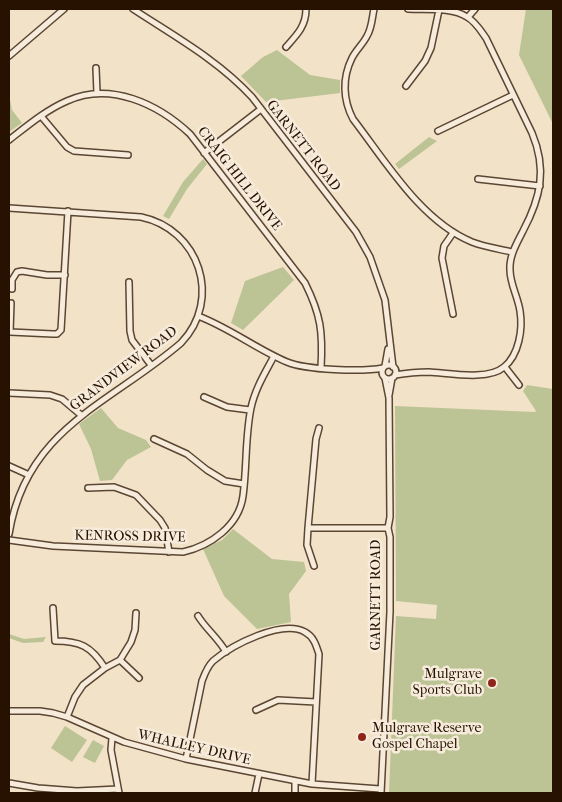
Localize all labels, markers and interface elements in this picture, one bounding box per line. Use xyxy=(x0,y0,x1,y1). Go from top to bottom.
street label: GARNETT ROAD xyxy=(262,97,344,195)
street label: CRAIG HILL DRIVE xyxy=(193,124,285,234)
street label: GRANDVIEW ROAD xyxy=(67,323,181,415)
street label: KENROSS DRIVE xyxy=(74,528,186,546)
street label: GARNETT ROAD xyxy=(369,540,385,650)
place label: Mulgrave Sports Club xyxy=(413,667,482,700)
marker: Mulgrave Sports Club xyxy=(486,677,498,689)
place label: Mulgrave Reserve Gospel Chapel xyxy=(372,721,481,754)
street label: WHALLEY DRIVE xyxy=(136,727,252,769)
marker: Mulgrave Reserve Gospel Chapel xyxy=(356,731,368,743)

